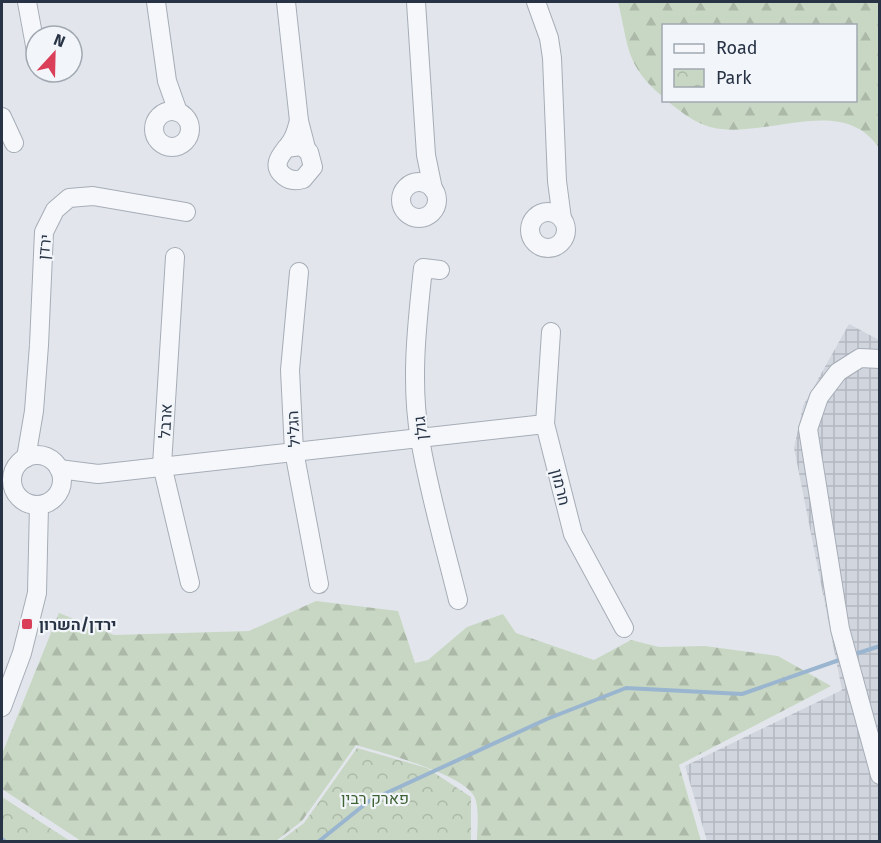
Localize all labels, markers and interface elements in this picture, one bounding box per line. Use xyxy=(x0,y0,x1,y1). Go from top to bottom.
north arrow xyxy=(24,24,84,84)
legend xyxy=(662,24,857,102)
text: N xyxy=(51,30,68,51)
text: Road xyxy=(716,37,758,59)
text: Park xyxy=(716,67,752,89)
street label: ירדן xyxy=(34,233,55,261)
street label: ארבל xyxy=(155,403,176,439)
street label: הגליל xyxy=(283,410,304,448)
street label: גולן xyxy=(410,415,431,441)
street label: חרמון xyxy=(547,467,574,507)
place label: ירדן/השרון xyxy=(39,615,117,634)
marker: ירדן/השרון xyxy=(20,617,34,631)
park label: פארק רבין xyxy=(341,789,409,808)

